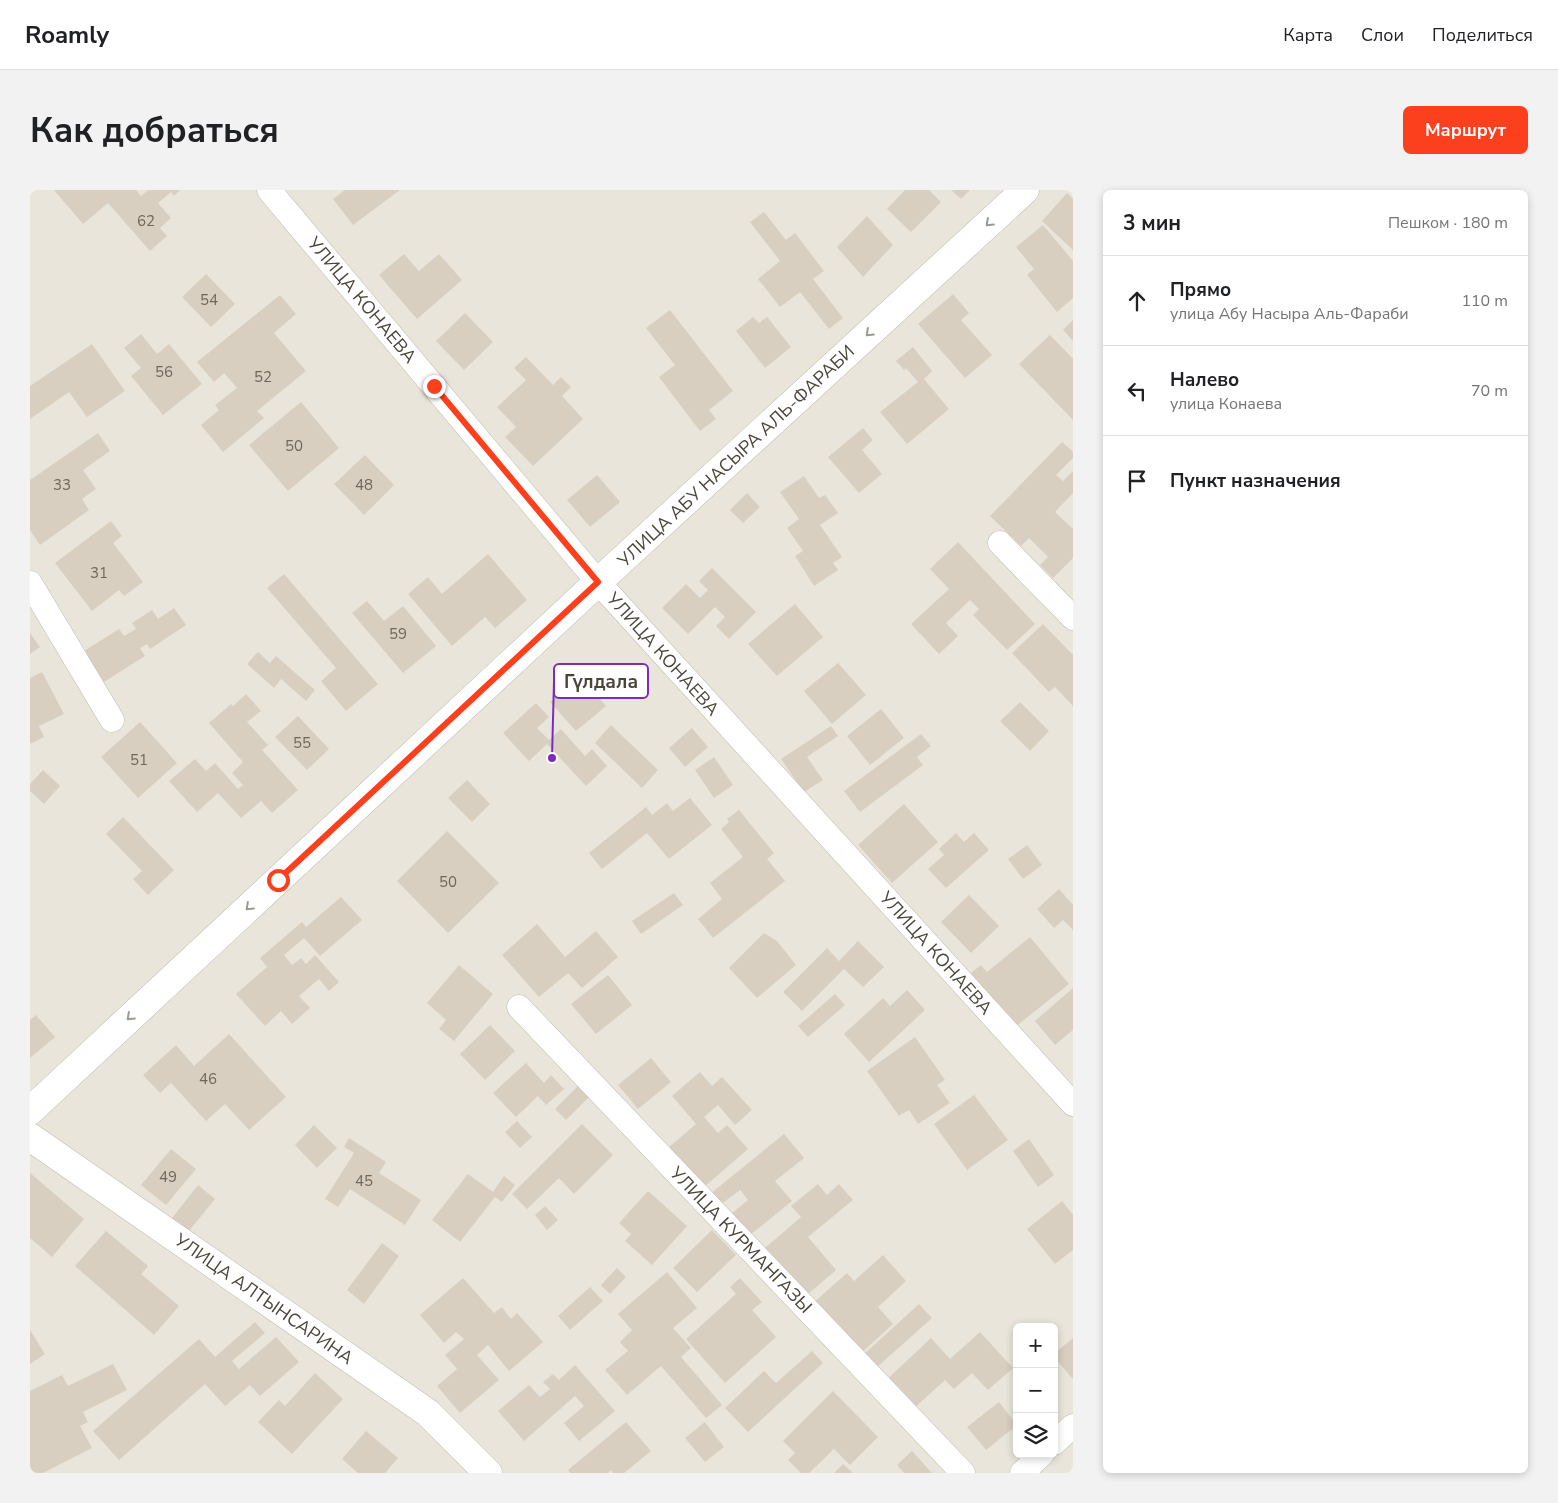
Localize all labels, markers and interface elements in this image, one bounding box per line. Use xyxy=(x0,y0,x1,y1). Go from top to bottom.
text: Roamly xyxy=(25,19,109,51)
text: Карта xyxy=(1283,23,1333,47)
text: Слои xyxy=(1361,23,1404,47)
text: Поделиться xyxy=(1432,23,1533,47)
button: Маршрут xyxy=(1403,106,1528,154)
text: Как добраться xyxy=(30,107,279,154)
text: 3 мин xyxy=(1123,209,1181,237)
house number: 62 xyxy=(137,211,155,231)
text: Пешком · 180 m xyxy=(1388,212,1508,234)
one-way arrow xyxy=(986,217,995,226)
street label: УЛИЦА КОНАЕВА xyxy=(301,231,422,368)
text: Прямо xyxy=(1170,277,1231,303)
icon: ahead xyxy=(1123,287,1151,315)
house number: 54 xyxy=(200,290,218,310)
text: 110 m xyxy=(1461,290,1508,312)
text: улица Абу Насыра Аль-Фараби xyxy=(1170,303,1409,325)
one-way arrow xyxy=(866,327,875,336)
street label: УЛИЦА АБУ НАСЫРА АЛЬ-ФАРАБИ xyxy=(612,340,860,573)
house number: 56 xyxy=(155,362,173,382)
house number: 52 xyxy=(254,367,272,387)
text: Налево xyxy=(1170,367,1239,393)
route end xyxy=(423,375,446,398)
icon: left xyxy=(1123,377,1151,405)
text: 70 m xyxy=(1471,380,1508,402)
text: улица Конаева xyxy=(1170,393,1282,415)
house number: 50 xyxy=(285,436,303,456)
icon: arrive xyxy=(1123,467,1151,495)
text: Пункт назначения xyxy=(1170,468,1341,494)
house number: 33 xyxy=(53,475,71,495)
house number: 48 xyxy=(355,475,373,495)
house number: 31 xyxy=(90,563,108,583)
street label: УЛИЦА КОНАЕВА xyxy=(601,587,725,721)
house number: 59 xyxy=(389,624,407,644)
callout: Гүлдала xyxy=(554,664,648,698)
text: Гүлдала xyxy=(564,669,638,695)
house number: 55 xyxy=(293,733,311,753)
house number: 51 xyxy=(130,750,148,770)
route start xyxy=(267,869,290,892)
house number: 50 xyxy=(439,872,457,892)
street label: УЛИЦА КОНАЕВА xyxy=(874,886,998,1020)
one-way arrow xyxy=(246,901,255,910)
one-way arrow xyxy=(127,1011,136,1020)
house number: 46 xyxy=(199,1069,217,1089)
street label: УЛИЦА КУРМАНГАЗЫ xyxy=(664,1161,817,1319)
house number: 49 xyxy=(159,1167,177,1187)
house number: 45 xyxy=(355,1171,373,1191)
street label: УЛИЦА АЛТЫНСАРИНА xyxy=(169,1227,358,1370)
map controls xyxy=(1013,1323,1058,1458)
button: + xyxy=(1013,1323,1058,1368)
button: − xyxy=(1013,1368,1058,1413)
button: layers xyxy=(1013,1413,1058,1458)

